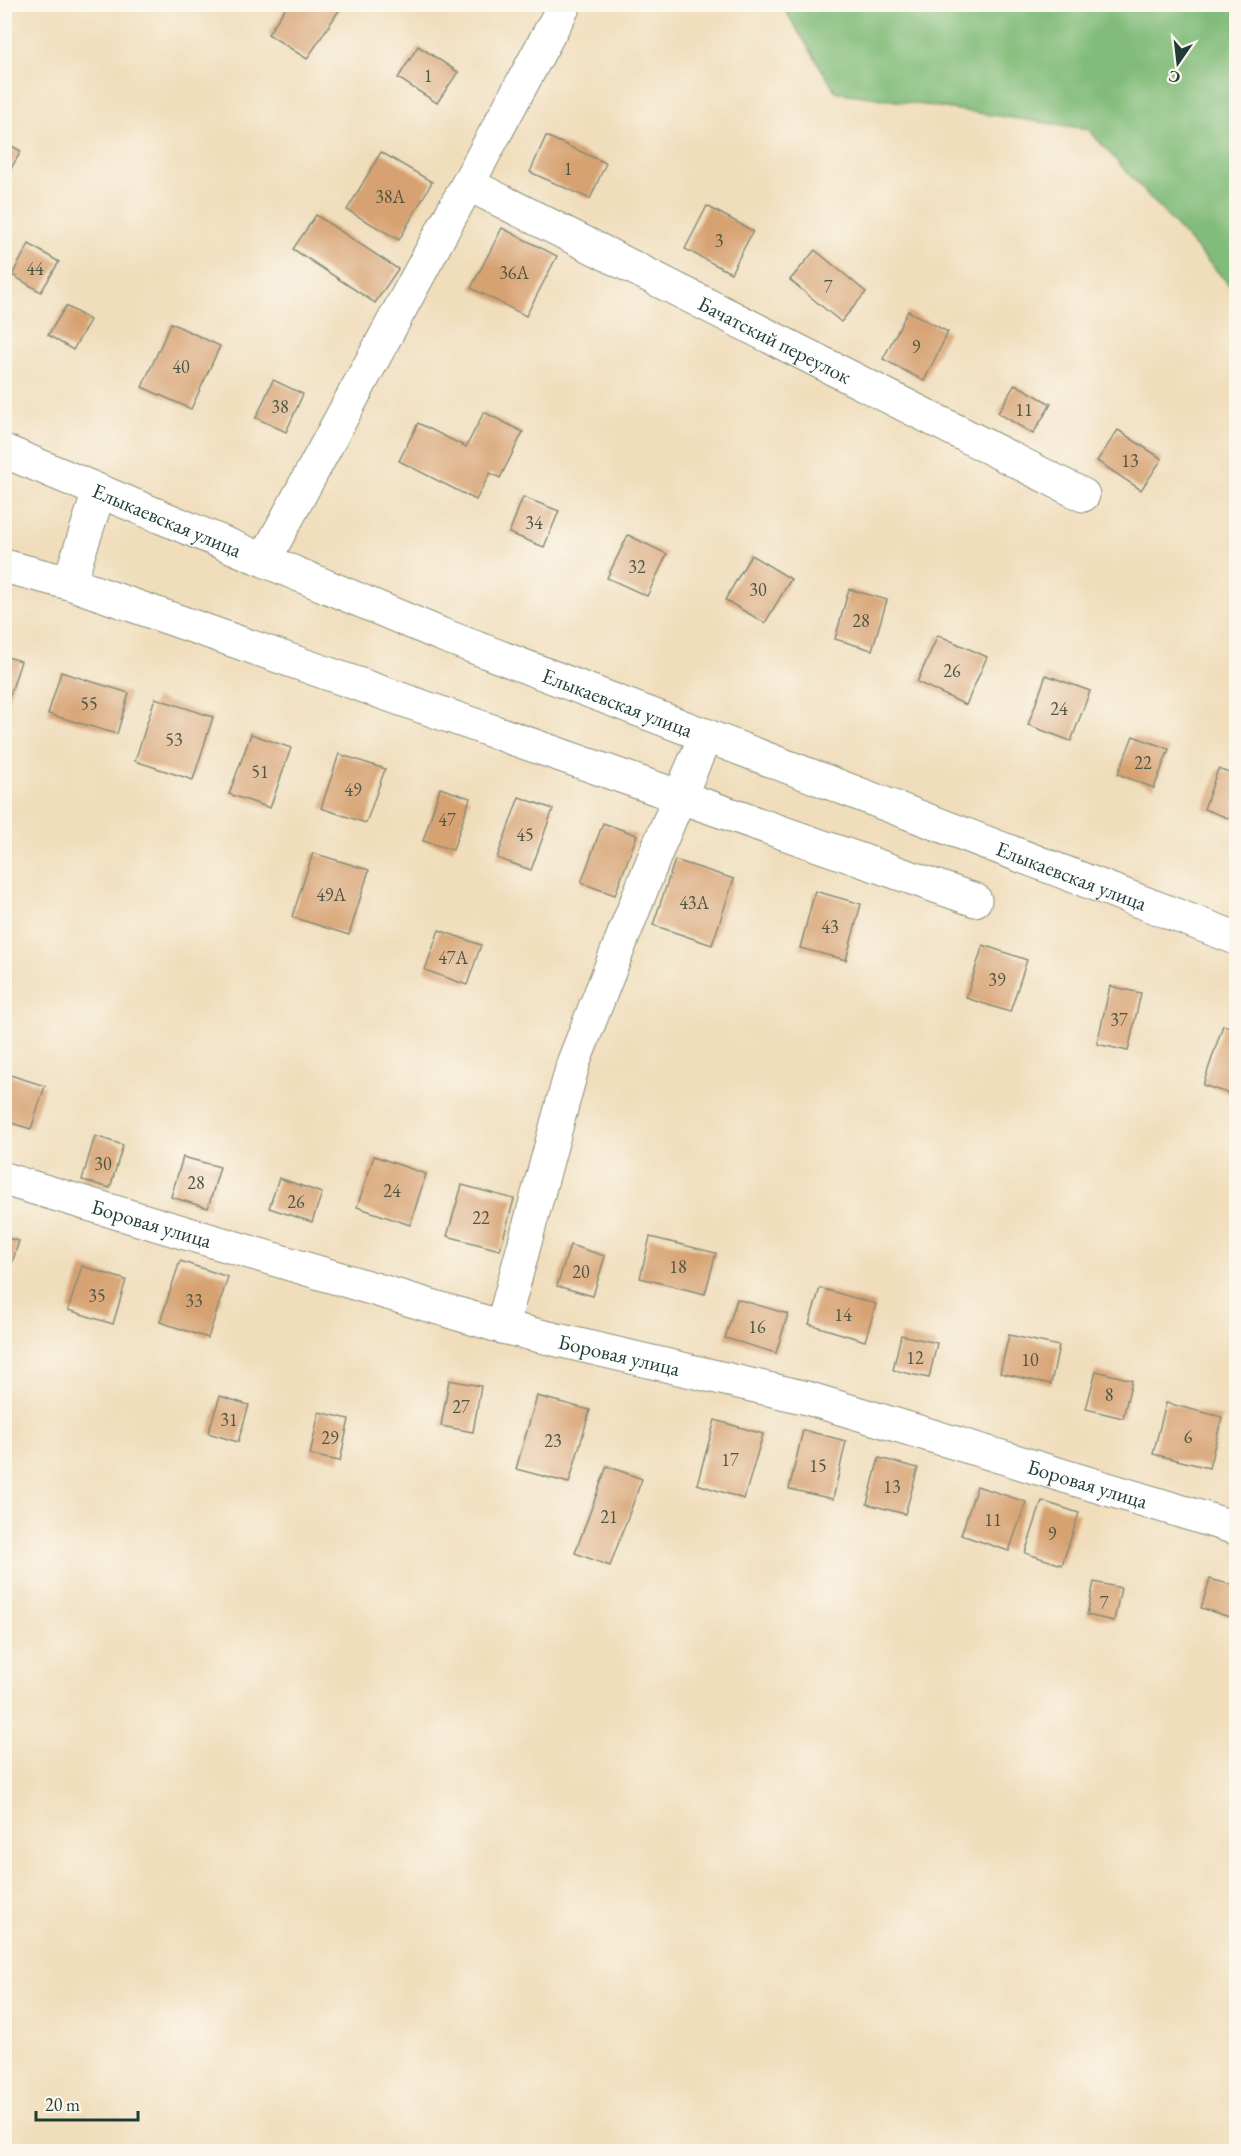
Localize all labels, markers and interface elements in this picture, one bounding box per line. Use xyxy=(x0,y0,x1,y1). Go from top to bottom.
north arrow xyxy=(1148,33,1208,93)
house number: 1 xyxy=(424,64,432,87)
text: С xyxy=(1166,66,1183,89)
house number: 1 xyxy=(564,157,572,180)
house number: 38А xyxy=(375,185,405,208)
house number: 3 xyxy=(715,229,723,252)
house number: 44 xyxy=(26,257,44,280)
house number: 36А xyxy=(499,261,529,284)
house number: 7 xyxy=(824,275,833,298)
street label: Бачатский переулок xyxy=(694,289,856,389)
house number: 9 xyxy=(912,335,921,358)
house number: 40 xyxy=(172,355,190,378)
house number: 38 xyxy=(271,395,289,418)
house number: 11 xyxy=(1015,398,1033,421)
house number: 13 xyxy=(1121,449,1139,472)
street label: Елыкаевская улица xyxy=(89,476,246,563)
house number: 34 xyxy=(525,511,543,534)
house number: 32 xyxy=(628,555,646,578)
house number: 30 xyxy=(749,578,767,601)
house number: 28 xyxy=(852,609,870,632)
house number: 26 xyxy=(943,659,961,682)
street label: Елыкаевская улица xyxy=(539,661,697,743)
house number: 55 xyxy=(80,692,98,715)
house number: 24 xyxy=(1050,697,1068,720)
house number: 53 xyxy=(165,728,183,751)
house number: 22 xyxy=(1134,751,1152,774)
house number: 51 xyxy=(251,760,269,783)
house number: 49 xyxy=(344,778,362,801)
house number: 47 xyxy=(438,808,456,831)
house number: 45 xyxy=(516,823,534,846)
street label: Елыкаевская улица xyxy=(993,834,1151,916)
house number: 49А xyxy=(316,883,346,906)
house number: 43А xyxy=(679,891,709,914)
house number: 43 xyxy=(821,915,839,938)
house number: 47А xyxy=(438,946,468,969)
house number: 39 xyxy=(988,968,1006,991)
house number: 37 xyxy=(1110,1008,1128,1031)
house number: 30 xyxy=(94,1152,112,1175)
house number: 28 xyxy=(187,1171,205,1194)
house number: 24 xyxy=(383,1179,401,1202)
house number: 26 xyxy=(287,1190,305,1213)
street label: Боровая улица xyxy=(88,1192,215,1254)
house number: 22 xyxy=(472,1206,490,1229)
house number: 18 xyxy=(669,1255,687,1278)
house number: 20 xyxy=(572,1260,590,1283)
house number: 35 xyxy=(88,1284,106,1307)
house number: 33 xyxy=(185,1289,203,1312)
house number: 14 xyxy=(834,1303,852,1326)
house number: 16 xyxy=(748,1315,766,1338)
street label: Боровая улица xyxy=(556,1327,683,1382)
house number: 12 xyxy=(906,1346,924,1369)
house number: 10 xyxy=(1021,1348,1039,1371)
house number: 8 xyxy=(1105,1383,1113,1406)
house number: 27 xyxy=(452,1395,470,1418)
house number: 31 xyxy=(220,1408,238,1431)
house number: 6 xyxy=(1184,1425,1193,1448)
house number: 29 xyxy=(321,1426,339,1449)
house number: 23 xyxy=(544,1429,562,1452)
house number: 17 xyxy=(721,1448,739,1471)
street label: Боровая улица xyxy=(1024,1452,1152,1514)
house number: 15 xyxy=(809,1454,827,1477)
house number: 13 xyxy=(883,1475,901,1498)
house number: 21 xyxy=(600,1505,618,1528)
house number: 11 xyxy=(984,1508,1002,1531)
house number: 9 xyxy=(1048,1522,1057,1545)
house number: 7 xyxy=(1100,1591,1109,1614)
scale bar xyxy=(36,2084,138,2122)
text: 20 m xyxy=(45,2093,80,2116)

